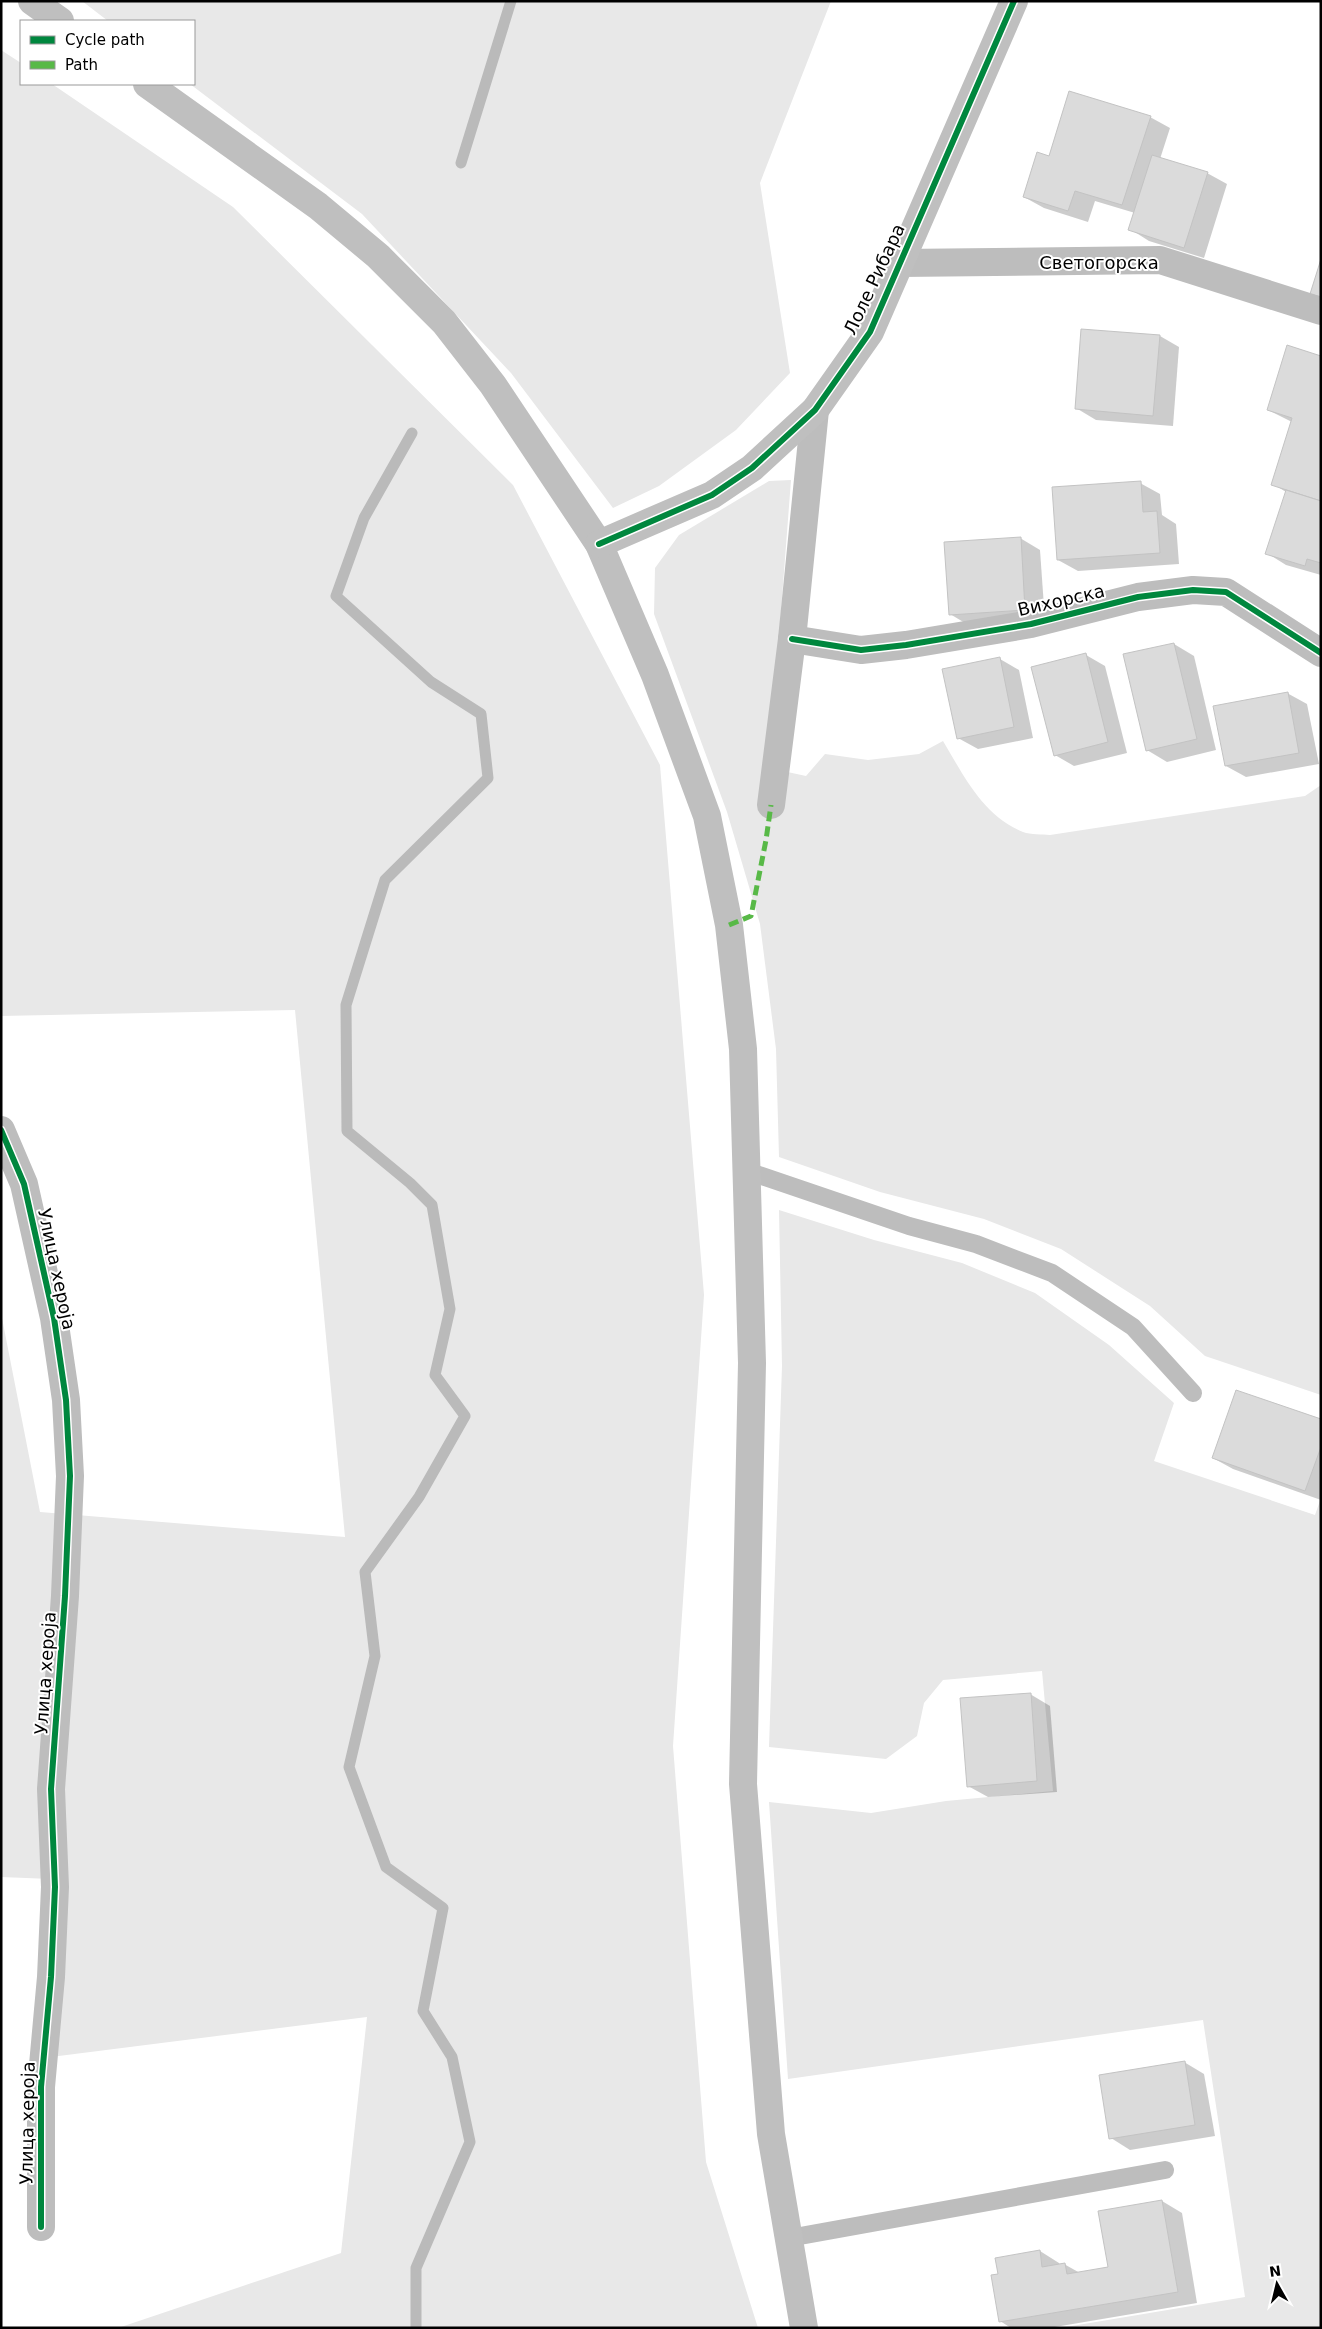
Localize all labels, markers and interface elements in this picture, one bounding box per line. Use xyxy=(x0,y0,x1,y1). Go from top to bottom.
legend xyxy=(20,20,195,85)
text: Cycle path xyxy=(65,31,145,49)
text: Path xyxy=(65,56,98,74)
street label: Лоле Рибара xyxy=(839,220,909,338)
street label: Светогорска xyxy=(1039,252,1159,273)
street label: Вихорска xyxy=(1015,580,1107,620)
street label: Улица хероја xyxy=(34,1206,80,1332)
street label: Улица хероја xyxy=(30,1611,60,1735)
street label: Улица хероја xyxy=(15,2061,39,2185)
north arrow xyxy=(1252,2259,1302,2309)
text: N xyxy=(1268,2262,1282,2280)

